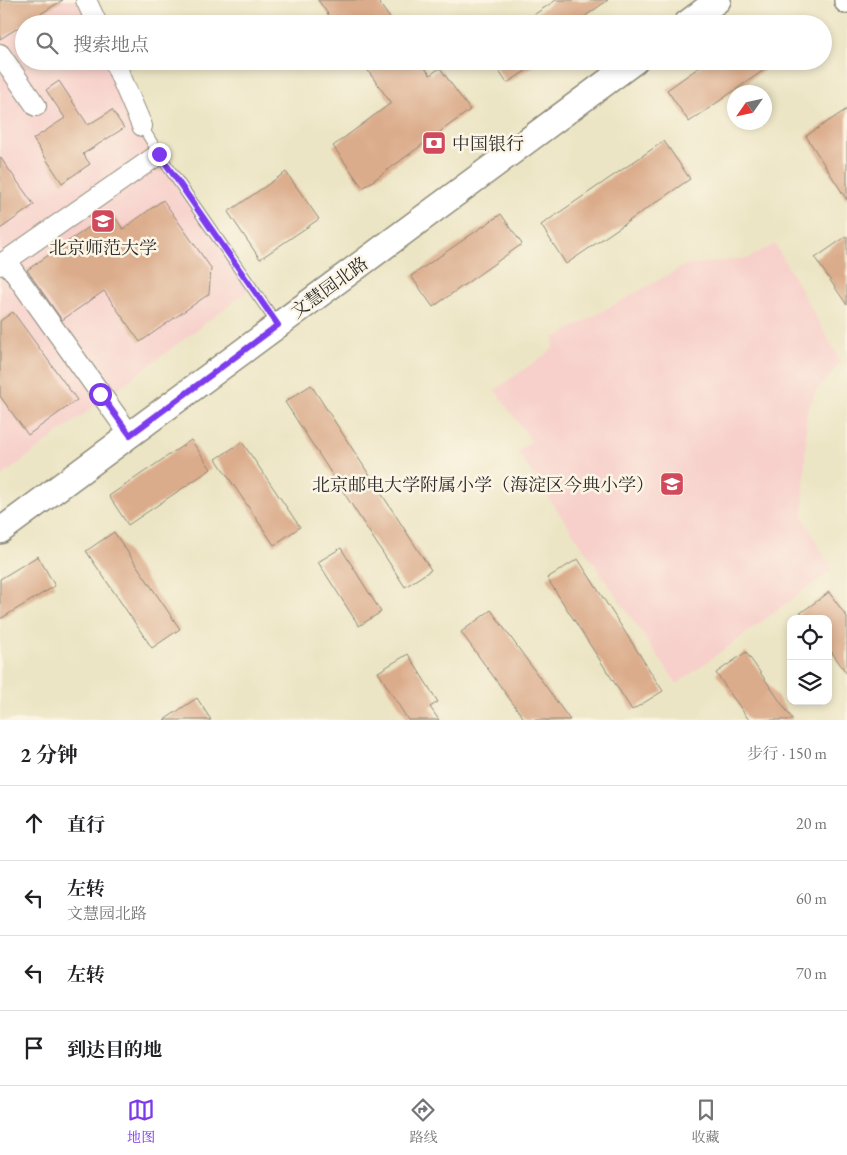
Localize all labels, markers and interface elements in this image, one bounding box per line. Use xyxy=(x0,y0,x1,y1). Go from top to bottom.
search box xyxy=(15,15,832,70)
icon: search xyxy=(33,29,61,57)
text: 搜索地点 xyxy=(73,32,149,57)
north arrow xyxy=(727,85,772,130)
bank icon: 中国银行 xyxy=(421,130,447,156)
place label: 中国银行 xyxy=(452,132,524,155)
route end xyxy=(148,143,171,166)
school or university icon: 北京师范大学 xyxy=(90,208,116,234)
place label: 北京师范大学 xyxy=(49,236,157,259)
street label: 文慧园北路 xyxy=(286,251,372,323)
route start xyxy=(89,383,112,406)
school or university icon: 北京邮电大学附属小学（海淀区今典小学） xyxy=(659,471,685,497)
place label: 北京邮电大学附属小学（海淀区今典小学） xyxy=(312,473,654,496)
map controls xyxy=(787,615,832,705)
button: locate xyxy=(787,615,832,660)
button: layers xyxy=(787,660,832,705)
text: 2 分钟 xyxy=(20,741,78,768)
text: 步行 · 150 m xyxy=(747,743,827,764)
icon: ahead xyxy=(20,809,48,837)
text: 直行 xyxy=(67,812,105,837)
text: 20 m xyxy=(796,813,827,834)
text: 左转 xyxy=(67,876,105,901)
icon: left xyxy=(20,884,48,912)
text: 60 m xyxy=(796,888,827,909)
text: 文慧园北路 xyxy=(67,903,147,924)
icon: left xyxy=(20,959,48,987)
text: 左转 xyxy=(67,962,105,987)
text: 70 m xyxy=(796,963,827,984)
icon: arrive xyxy=(20,1034,48,1062)
text: 到达目的地 xyxy=(67,1037,162,1062)
tab: 地图 xyxy=(127,1096,155,1146)
tab: 路线 xyxy=(409,1096,437,1146)
tab: 收藏 xyxy=(692,1096,720,1146)

